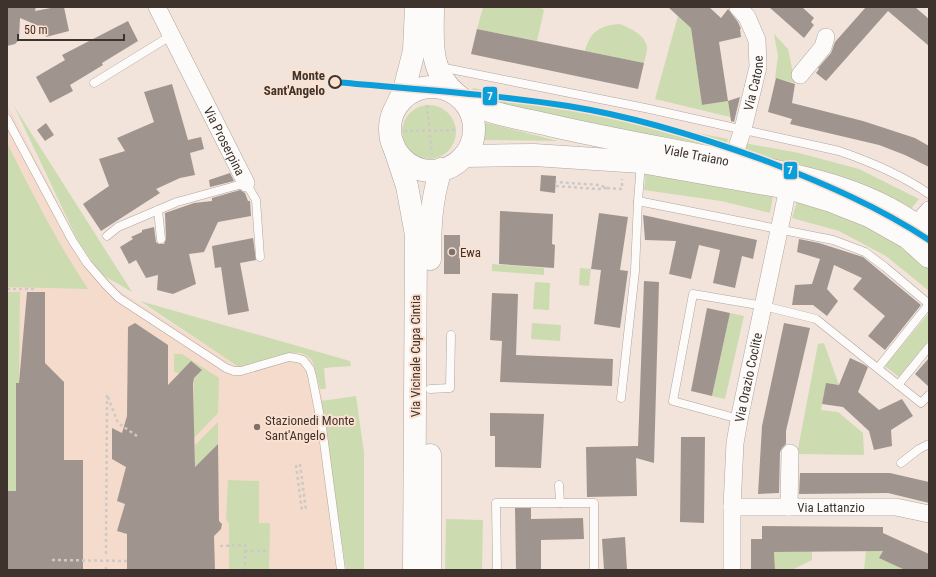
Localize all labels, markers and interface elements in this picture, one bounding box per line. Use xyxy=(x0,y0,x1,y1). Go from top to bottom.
scale bar xyxy=(18,16,124,42)
text: 50 m xyxy=(24,23,48,37)
street label: Via Catone xyxy=(741,55,766,112)
place label: Monte Sant'Angelo xyxy=(264,68,326,98)
marker: Monte Sant'Angelo xyxy=(328,75,342,89)
line badge: 7 xyxy=(482,86,498,106)
text: 7 xyxy=(487,90,493,103)
street label: Via Proserpina xyxy=(201,104,248,178)
street label: Viale Traiano xyxy=(662,142,730,169)
line badge: 7 xyxy=(783,161,798,180)
text: 7 xyxy=(787,164,793,177)
place label: Ewa xyxy=(460,245,481,260)
marker: Ewa xyxy=(447,247,457,257)
street label: Via Vicinale Cupa Cintia xyxy=(408,295,423,417)
street label: Via Orazio Coclite xyxy=(732,331,765,423)
place label: Stazionedi Monte Sant'Angelo xyxy=(265,413,354,443)
marker: Stazionedi Monte Sant'Angelo xyxy=(252,422,262,432)
street label: Via Lattanzio xyxy=(797,500,865,515)

